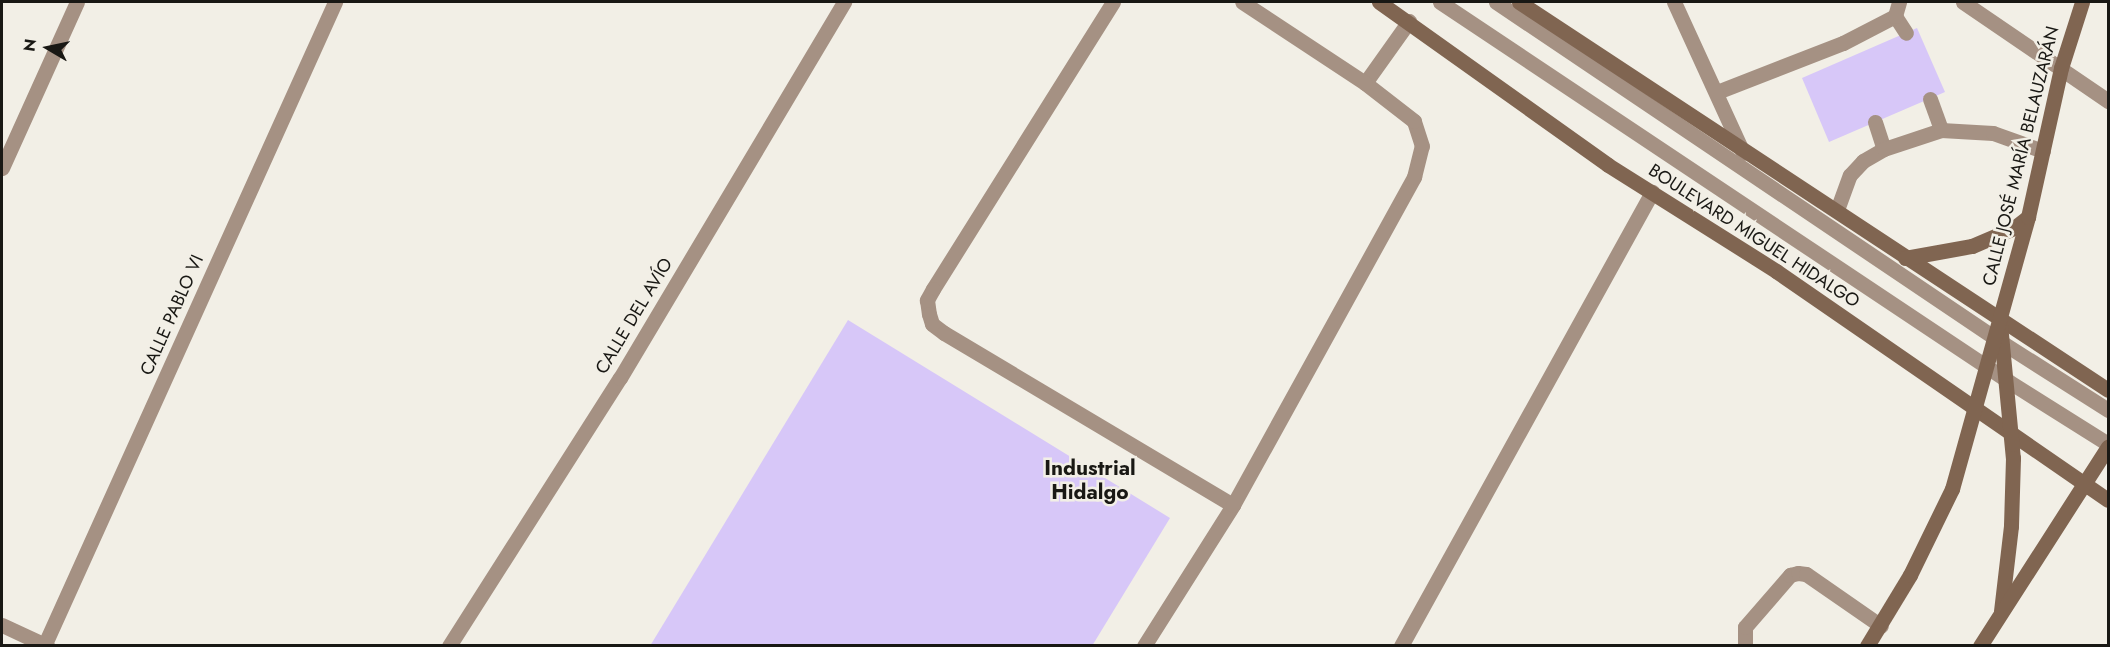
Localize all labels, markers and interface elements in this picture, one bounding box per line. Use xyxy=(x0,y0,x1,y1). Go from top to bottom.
north arrow xyxy=(18,18,78,78)
street label: CALLE JOSÉ MARÍA BELAUZARÁN xyxy=(1978,24,2064,288)
text: N xyxy=(17,37,42,53)
street label: BOULEVARD MIGUEL HIDALGO xyxy=(1644,160,1864,312)
street label: CALLE PABLO VI xyxy=(136,251,208,379)
street label: CALLE DEL AVÍO xyxy=(591,254,677,378)
district label: Industrial Hidalgo xyxy=(1044,455,1136,505)

